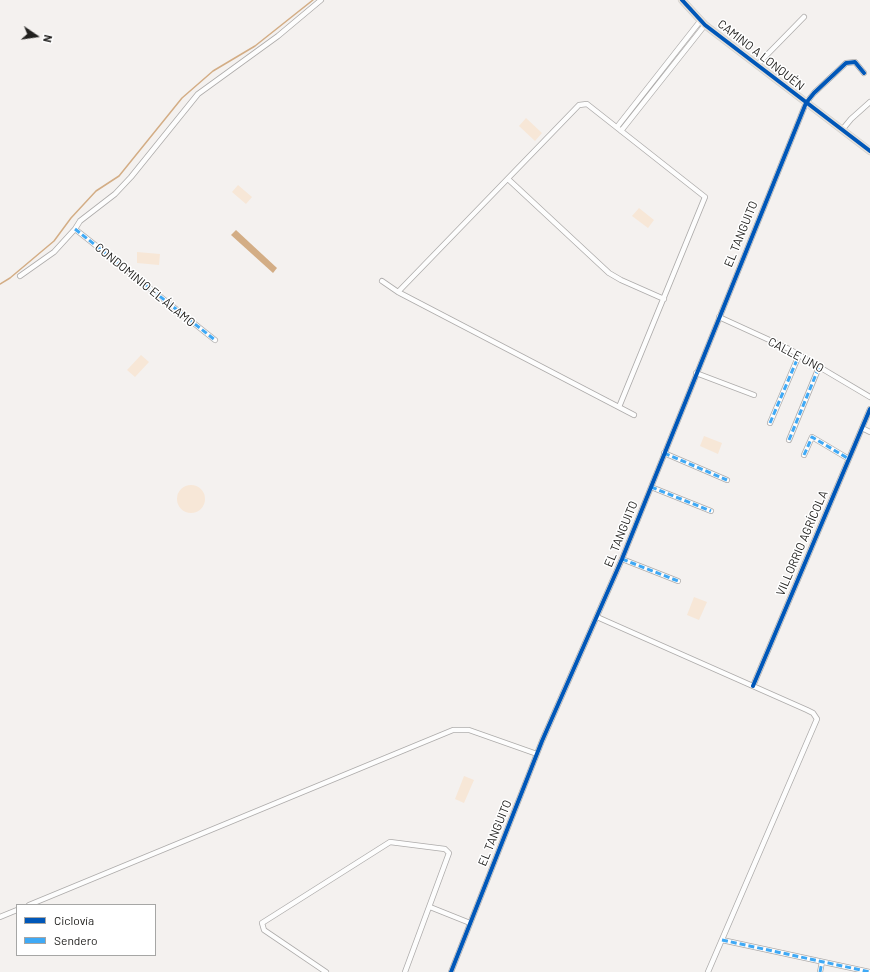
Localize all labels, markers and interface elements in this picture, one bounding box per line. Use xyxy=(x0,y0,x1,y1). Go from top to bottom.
north arrow xyxy=(16,16,56,56)
street label: CAMINO A LONQUÉN xyxy=(715,17,807,93)
text: N xyxy=(41,34,55,44)
street label: EL TANGUITO xyxy=(721,199,761,269)
street label: CONDOMINIO EL ÁLAMO xyxy=(92,240,198,330)
street label: CALLE UNO xyxy=(766,334,826,376)
street label: VILLORRIO AGRÍCOLA xyxy=(773,488,831,598)
street label: EL TANGUITO xyxy=(601,499,641,569)
street label: EL TANGUITO xyxy=(475,798,515,868)
legend xyxy=(16,904,156,956)
text: Ciclovía xyxy=(54,913,94,927)
text: Sendero xyxy=(54,933,98,947)

